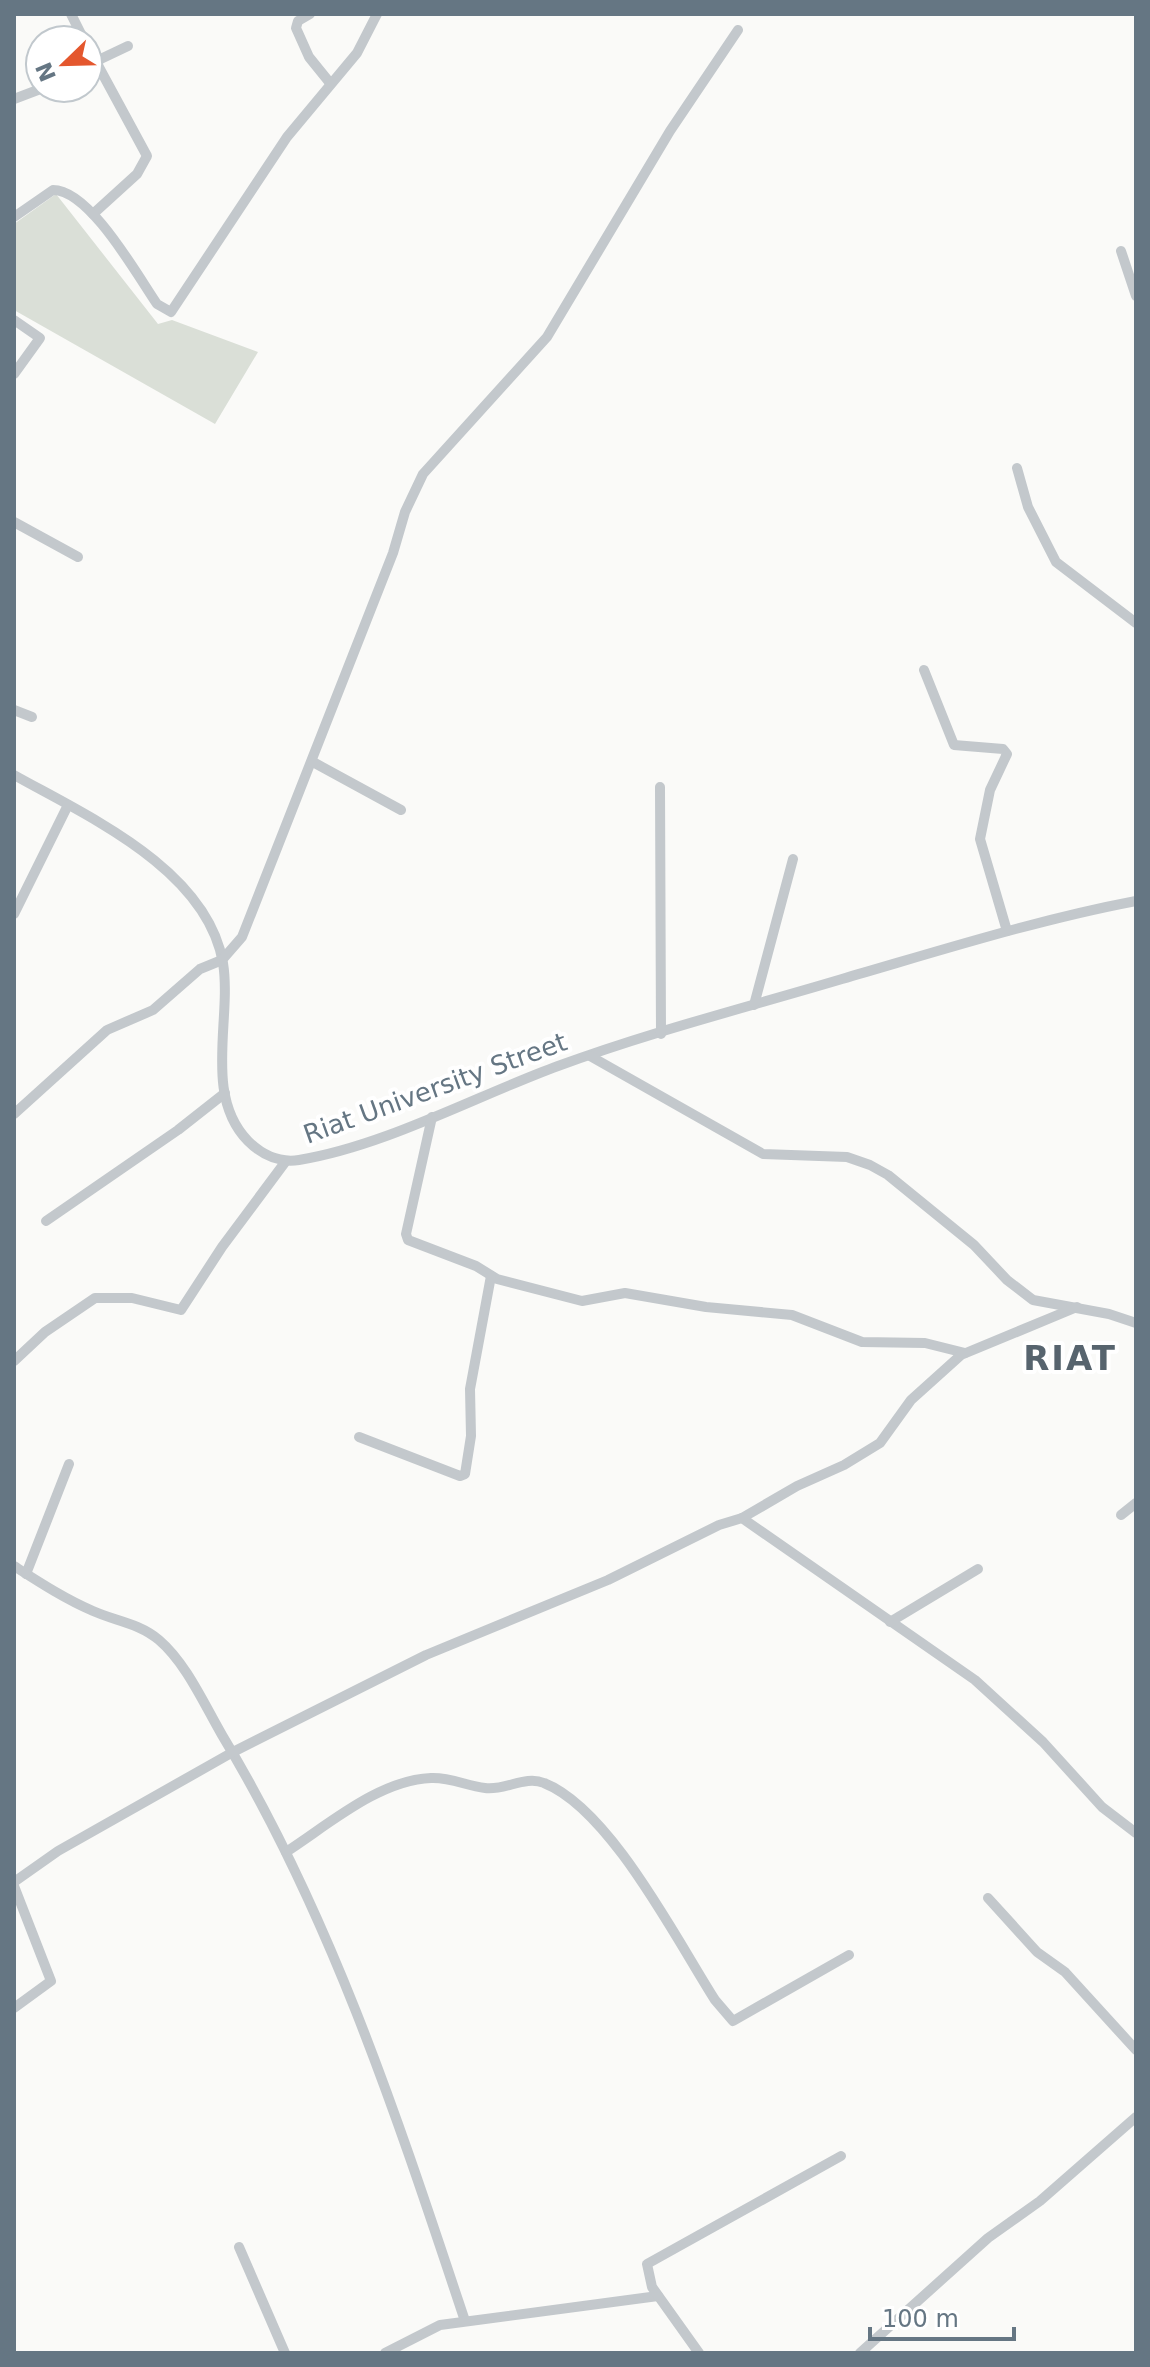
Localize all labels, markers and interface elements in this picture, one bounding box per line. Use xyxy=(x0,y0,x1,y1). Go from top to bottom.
north arrow xyxy=(24,24,104,104)
text: N xyxy=(31,58,61,85)
street label: Riat University Street xyxy=(299,1026,571,1150)
district label: RIAT xyxy=(1023,1338,1117,1378)
scale bar xyxy=(870,2291,1014,2341)
text: 100 m xyxy=(882,2305,959,2333)

